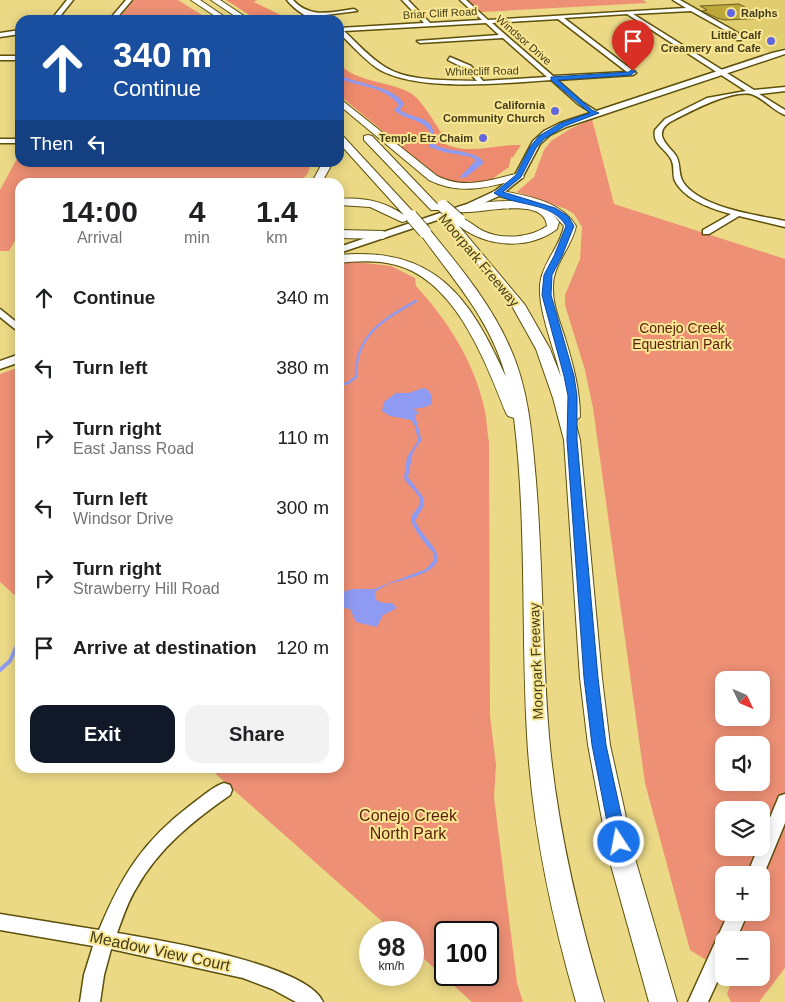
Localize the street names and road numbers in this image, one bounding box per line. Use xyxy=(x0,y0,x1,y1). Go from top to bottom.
street label: Briar Cliff Road xyxy=(403,5,477,21)
street label: Windsor Drive xyxy=(494,13,554,67)
street label: Whitecliff Road xyxy=(445,64,519,78)
street label: Moorpark Freeway xyxy=(435,210,523,310)
street label: Moorpark Freeway xyxy=(526,602,546,720)
street label: Meadow View Court xyxy=(88,928,232,974)

